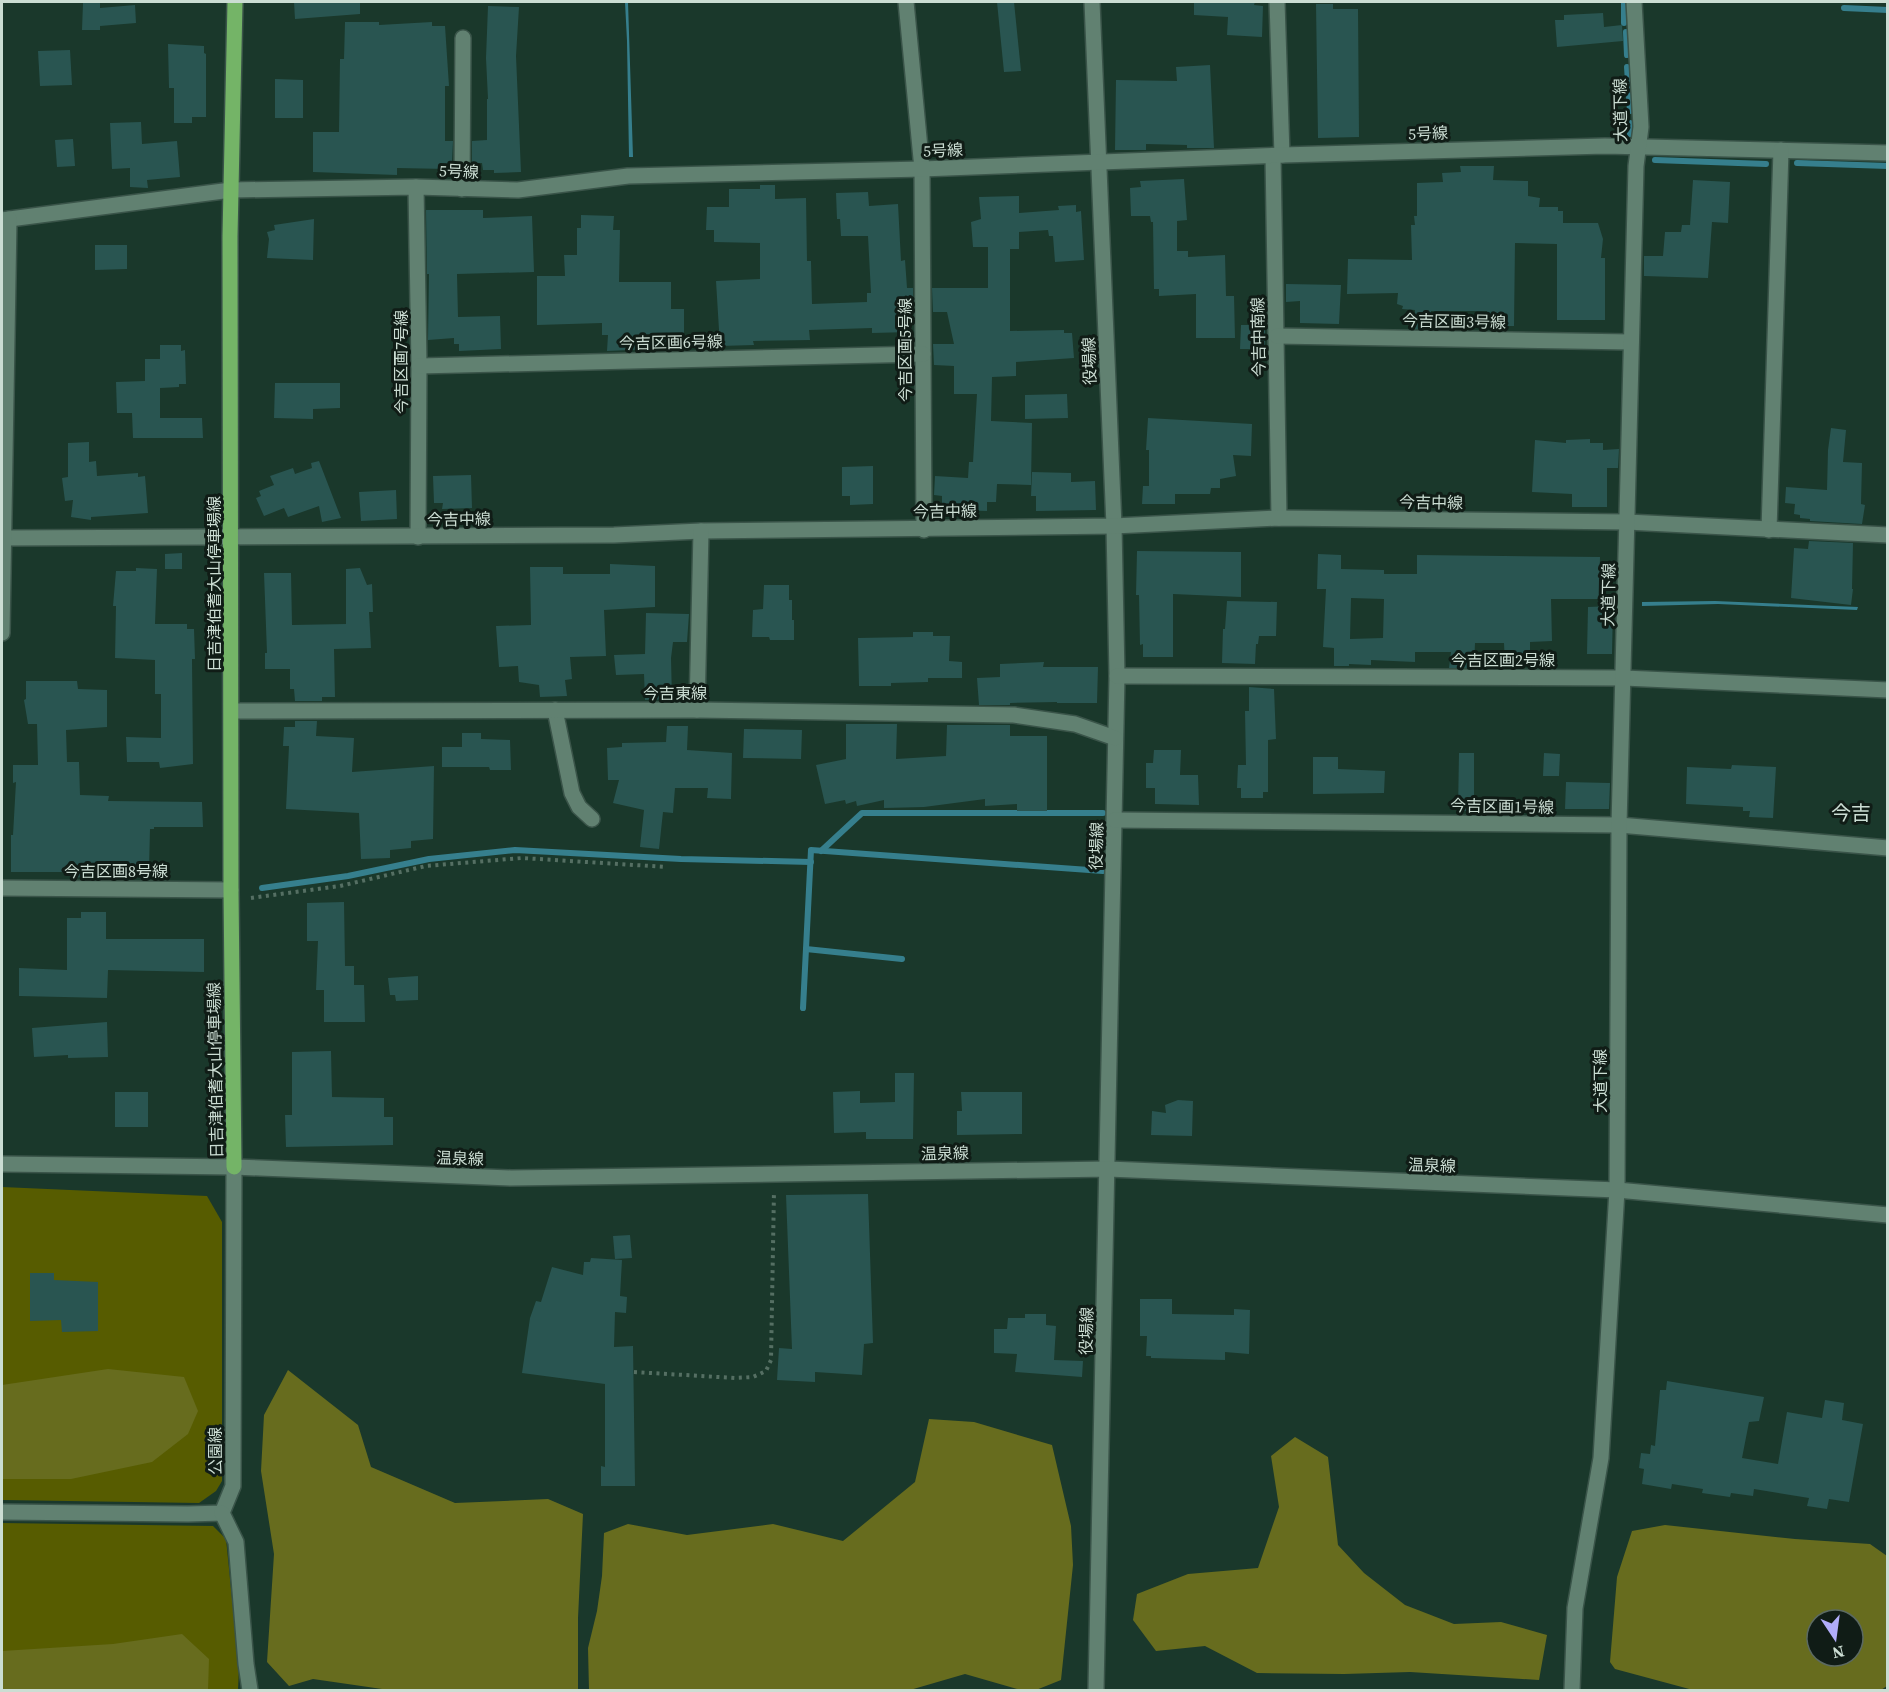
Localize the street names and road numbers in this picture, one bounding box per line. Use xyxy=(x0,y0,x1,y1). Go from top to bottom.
street label: 大道下線 xyxy=(1608,78,1632,142)
street label: 5号線 xyxy=(1408,121,1448,145)
street label: 5号線 xyxy=(923,138,963,162)
street label: 5号線 xyxy=(439,159,479,183)
street label: 今吉中南線 xyxy=(1246,297,1270,377)
street label: 今吉区画5号線 xyxy=(894,298,916,402)
street label: 今吉区画3号線 xyxy=(1402,309,1506,333)
street label: 今吉区画7号線 xyxy=(390,310,412,414)
street label: 今吉区画6号線 xyxy=(619,330,723,354)
street label: 役場線 xyxy=(1077,337,1101,385)
street label: 今吉中線 xyxy=(1399,490,1463,514)
street label: 日吉津伯耆大山停車場線 xyxy=(203,496,225,672)
street label: 今吉中線 xyxy=(913,499,977,523)
street label: 今吉中線 xyxy=(427,507,491,531)
street label: 大道下線 xyxy=(1596,563,1620,627)
street label: 今吉区画2号線 xyxy=(1451,649,1555,671)
street label: 今吉東線 xyxy=(643,682,707,704)
street label: 今吉区画1号線 xyxy=(1450,794,1554,818)
street label: 役場線 xyxy=(1085,822,1107,870)
street label: 今吉区画8号線 xyxy=(64,860,168,882)
street label: 日吉津伯耆大山停車場線 xyxy=(202,982,228,1158)
street label: 大道下線 xyxy=(1589,1049,1611,1113)
street label: 温泉線 xyxy=(921,1142,969,1164)
street label: 温泉線 xyxy=(436,1146,484,1170)
street label: 温泉線 xyxy=(1408,1153,1456,1177)
street label: 役場線 xyxy=(1075,1307,1097,1355)
street label: 公園線 xyxy=(204,1427,226,1475)

